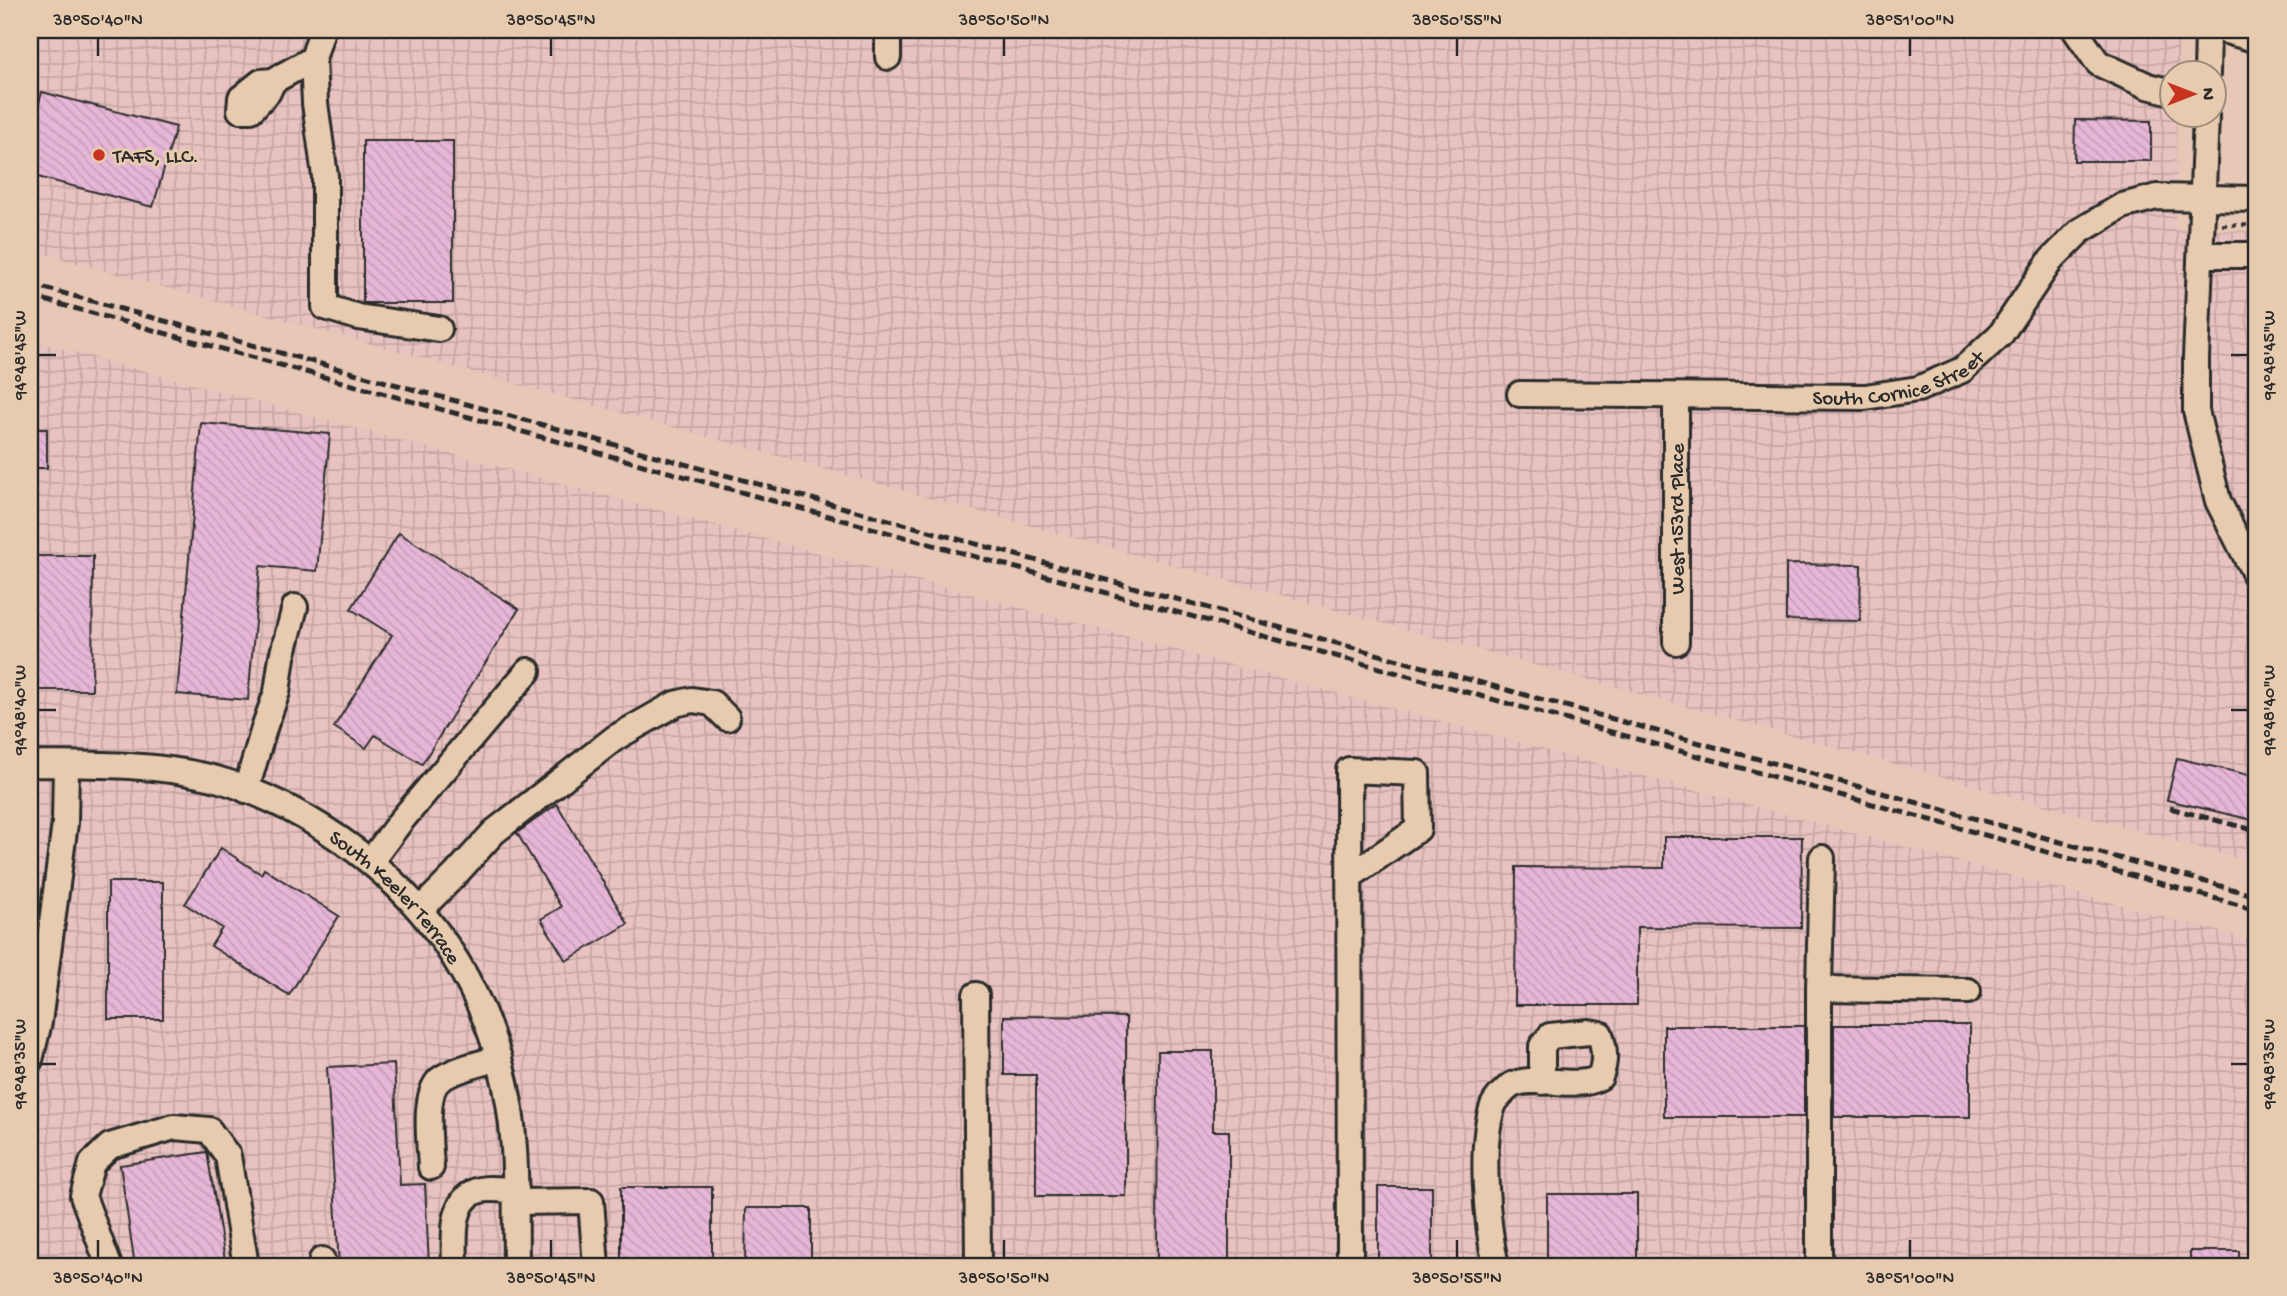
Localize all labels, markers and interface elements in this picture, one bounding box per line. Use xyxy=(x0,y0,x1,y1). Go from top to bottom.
text: 38°50'40"N xyxy=(52,11,143,32)
text: 38°50'45"N xyxy=(506,11,595,32)
text: 38°50'50"N xyxy=(958,11,1049,32)
text: 38°50'55"N xyxy=(1411,11,1502,32)
text: 38°51'00"N xyxy=(1865,11,1954,32)
north arrow xyxy=(2158,60,2228,130)
text: N xyxy=(2195,88,2218,100)
place label: TAFS, LLC. xyxy=(112,146,199,171)
marker: TAFS, LLC. xyxy=(91,147,107,163)
text: 94°48'45"W xyxy=(11,310,32,401)
text: 94°48'45"W xyxy=(2260,310,2281,401)
street label: South Cornice Street xyxy=(1813,345,1993,413)
street label: West 153rd Place xyxy=(1667,442,1692,594)
text: 94°48'40"W xyxy=(11,665,32,756)
text: 94°48'40"W xyxy=(2260,665,2281,756)
street label: South Keeler Terrace xyxy=(323,826,465,971)
text: 94°48'35"W xyxy=(11,1019,32,1110)
text: 94°48'35"W xyxy=(2260,1019,2281,1110)
text: 38°50'40"N xyxy=(52,1269,143,1290)
text: 38°50'45"N xyxy=(506,1269,595,1290)
text: 38°50'50"N xyxy=(958,1269,1049,1290)
text: 38°50'55"N xyxy=(1411,1269,1502,1290)
text: 38°51'00"N xyxy=(1865,1269,1954,1290)

